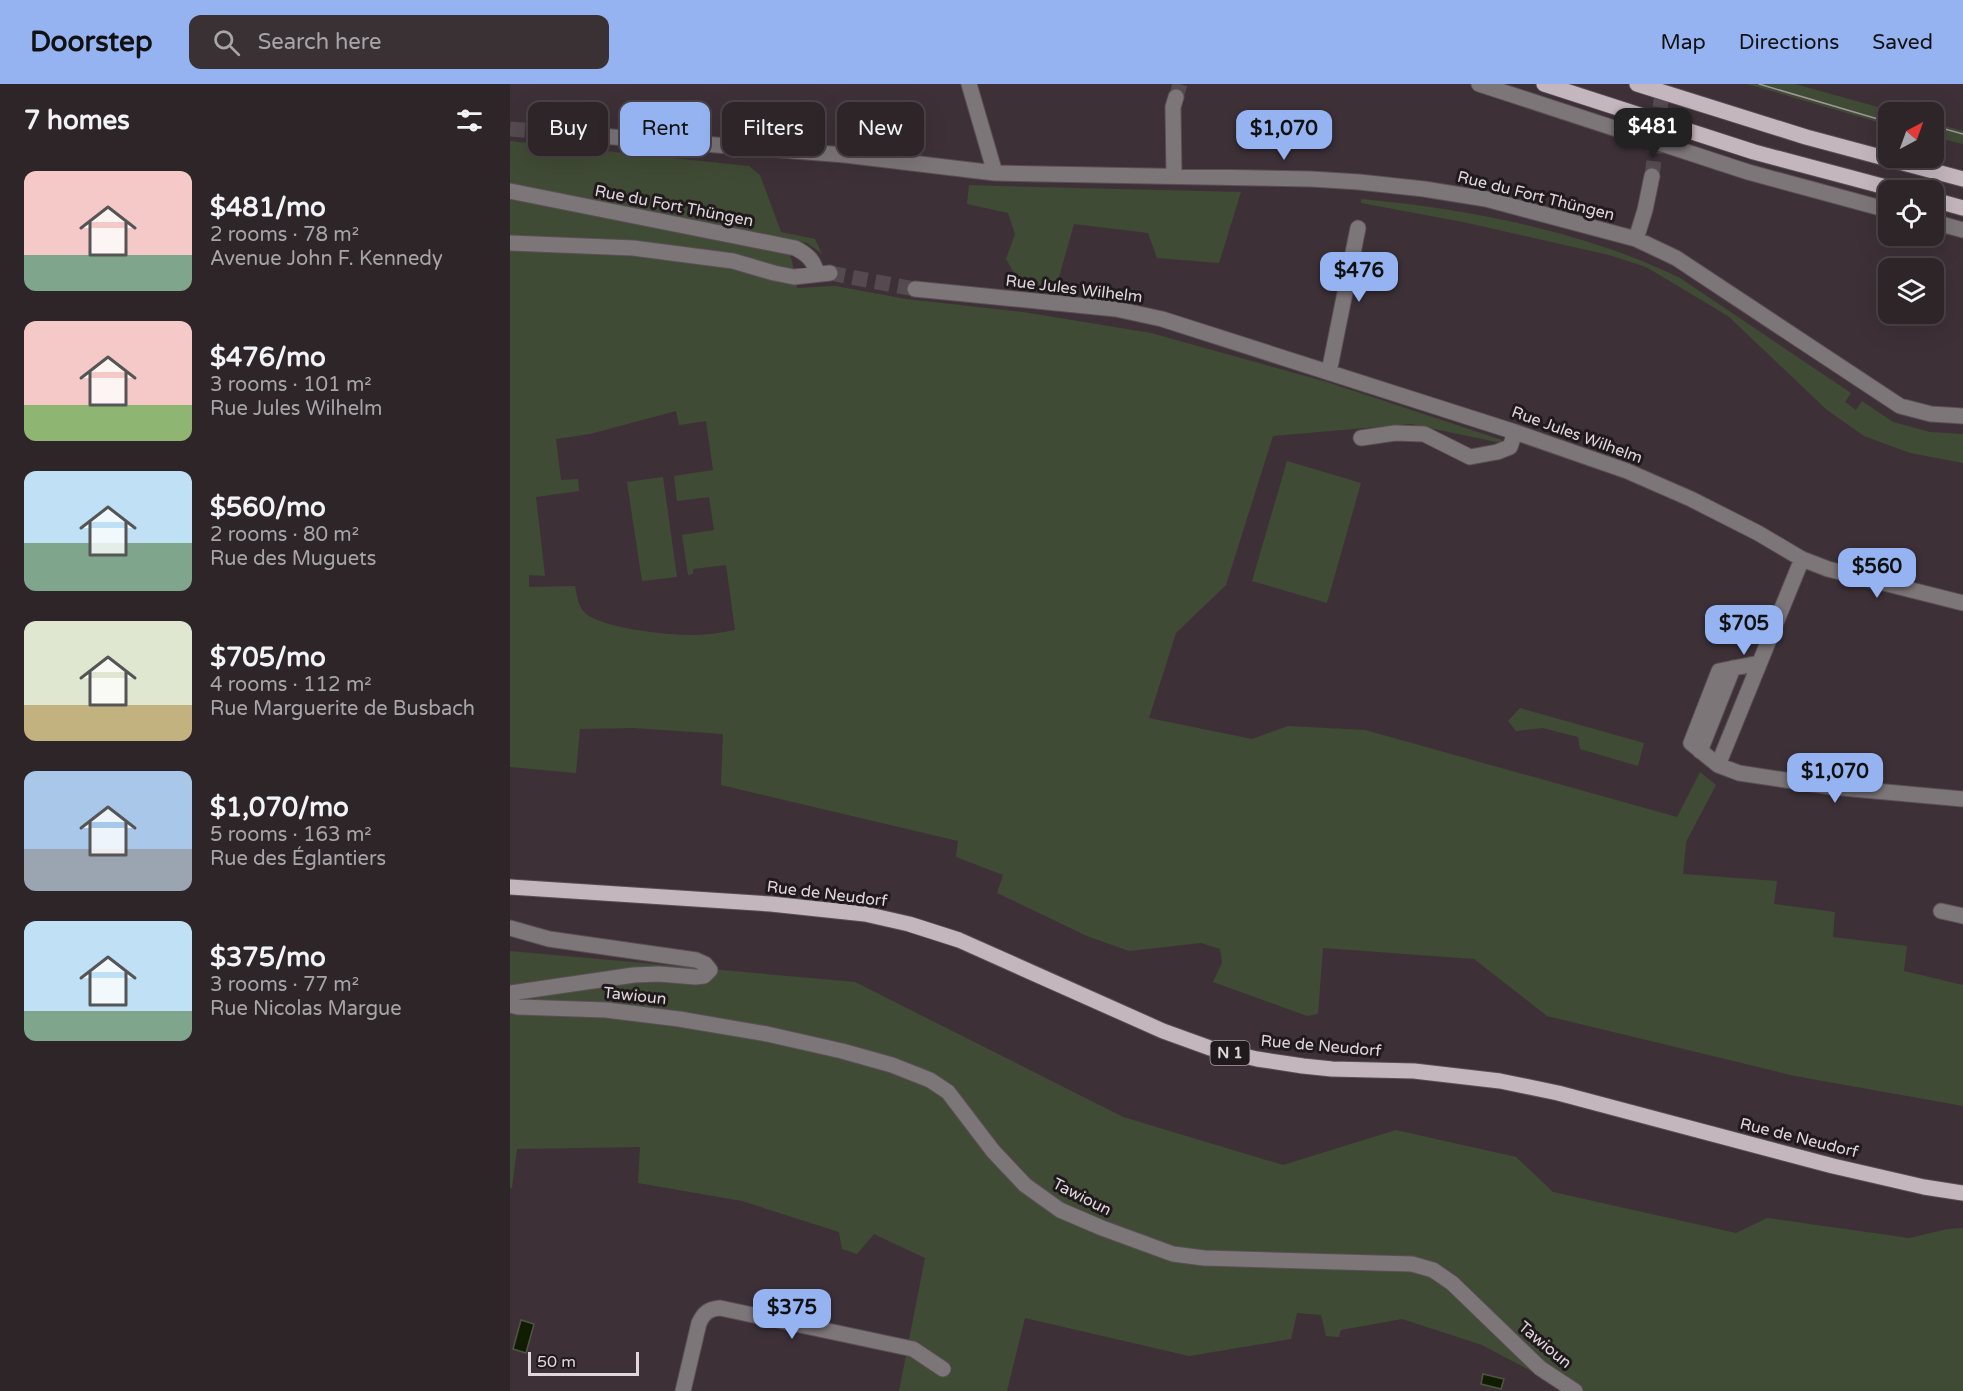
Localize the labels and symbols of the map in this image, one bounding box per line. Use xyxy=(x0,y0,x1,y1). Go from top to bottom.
north arrow xyxy=(1878,102,1944,168)
pin: $481 xyxy=(1617,108,1689,159)
pin: $1,070 xyxy=(1235,110,1333,161)
street label: Rue du Fort Thüngen xyxy=(1455,167,1617,225)
street label: Rue du Fort Thüngen xyxy=(593,181,755,231)
pin: $476 xyxy=(1323,252,1395,303)
street label: Rue Jules Wilhelm xyxy=(1004,271,1144,307)
street label: Rue Jules Wilhelm xyxy=(1509,402,1645,468)
pin: $560 xyxy=(1841,548,1913,599)
pin: $705 xyxy=(1708,605,1780,656)
pin: $1,070 xyxy=(1786,753,1884,804)
street label: Rue de Neudorf xyxy=(766,877,889,911)
street label: Tawioun xyxy=(603,983,667,1009)
street label: Rue de Neudorf xyxy=(1260,1031,1383,1061)
road number: N 1 xyxy=(1210,1041,1250,1065)
street label: Rue de Neudorf xyxy=(1738,1114,1861,1163)
street label: Tawioun xyxy=(1049,1174,1115,1220)
pin: $375 xyxy=(756,1289,828,1340)
street label: Tawioun xyxy=(1514,1317,1576,1373)
scale bar xyxy=(528,1349,639,1376)

